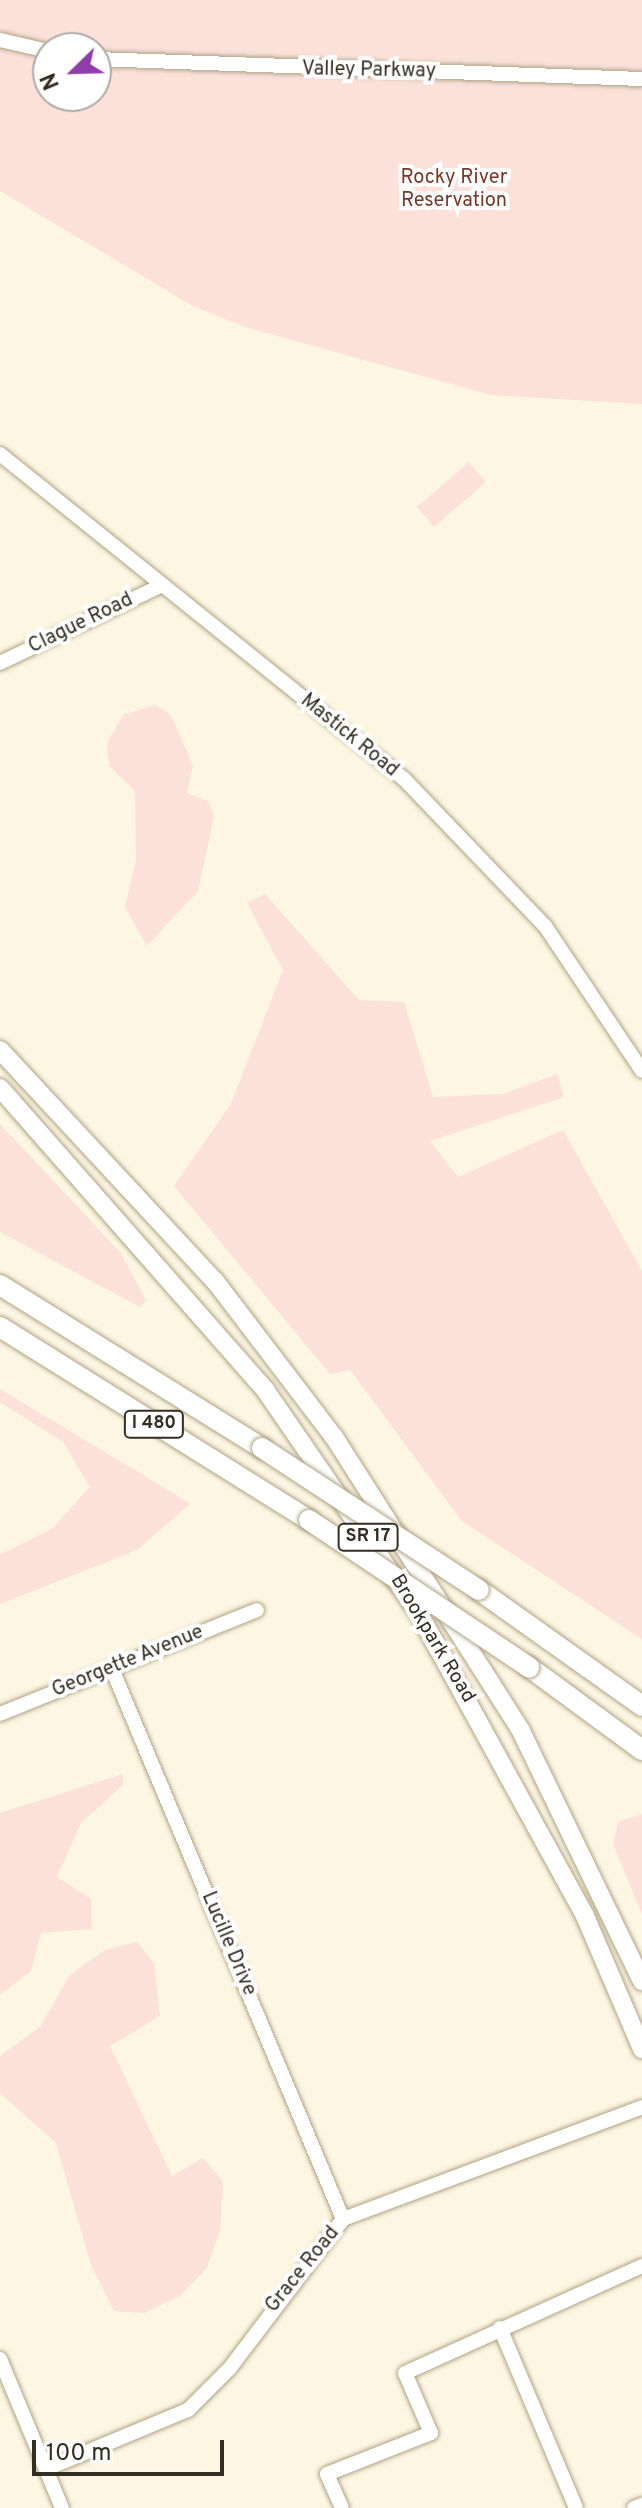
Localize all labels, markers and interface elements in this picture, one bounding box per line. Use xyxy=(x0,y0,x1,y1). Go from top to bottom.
north arrow xyxy=(32,32,112,112)
street label: Valley Parkway xyxy=(302,58,436,84)
text: N xyxy=(36,68,67,93)
park label: Rocky River Reservation xyxy=(400,166,508,213)
street label: Clague Road xyxy=(25,588,137,660)
street label: Mastick Road xyxy=(295,689,403,783)
road number: I 480 xyxy=(122,1410,186,1438)
road number: SR 17 xyxy=(336,1523,400,1551)
street label: Brookpark Road xyxy=(384,1570,480,1708)
street label: Georgette Avenue xyxy=(48,1621,208,1703)
street label: Lucille Drive xyxy=(195,1888,261,2000)
street label: Grace Road xyxy=(261,2222,345,2318)
scale bar xyxy=(36,2424,228,2474)
text: 100 m xyxy=(46,2439,112,2469)

